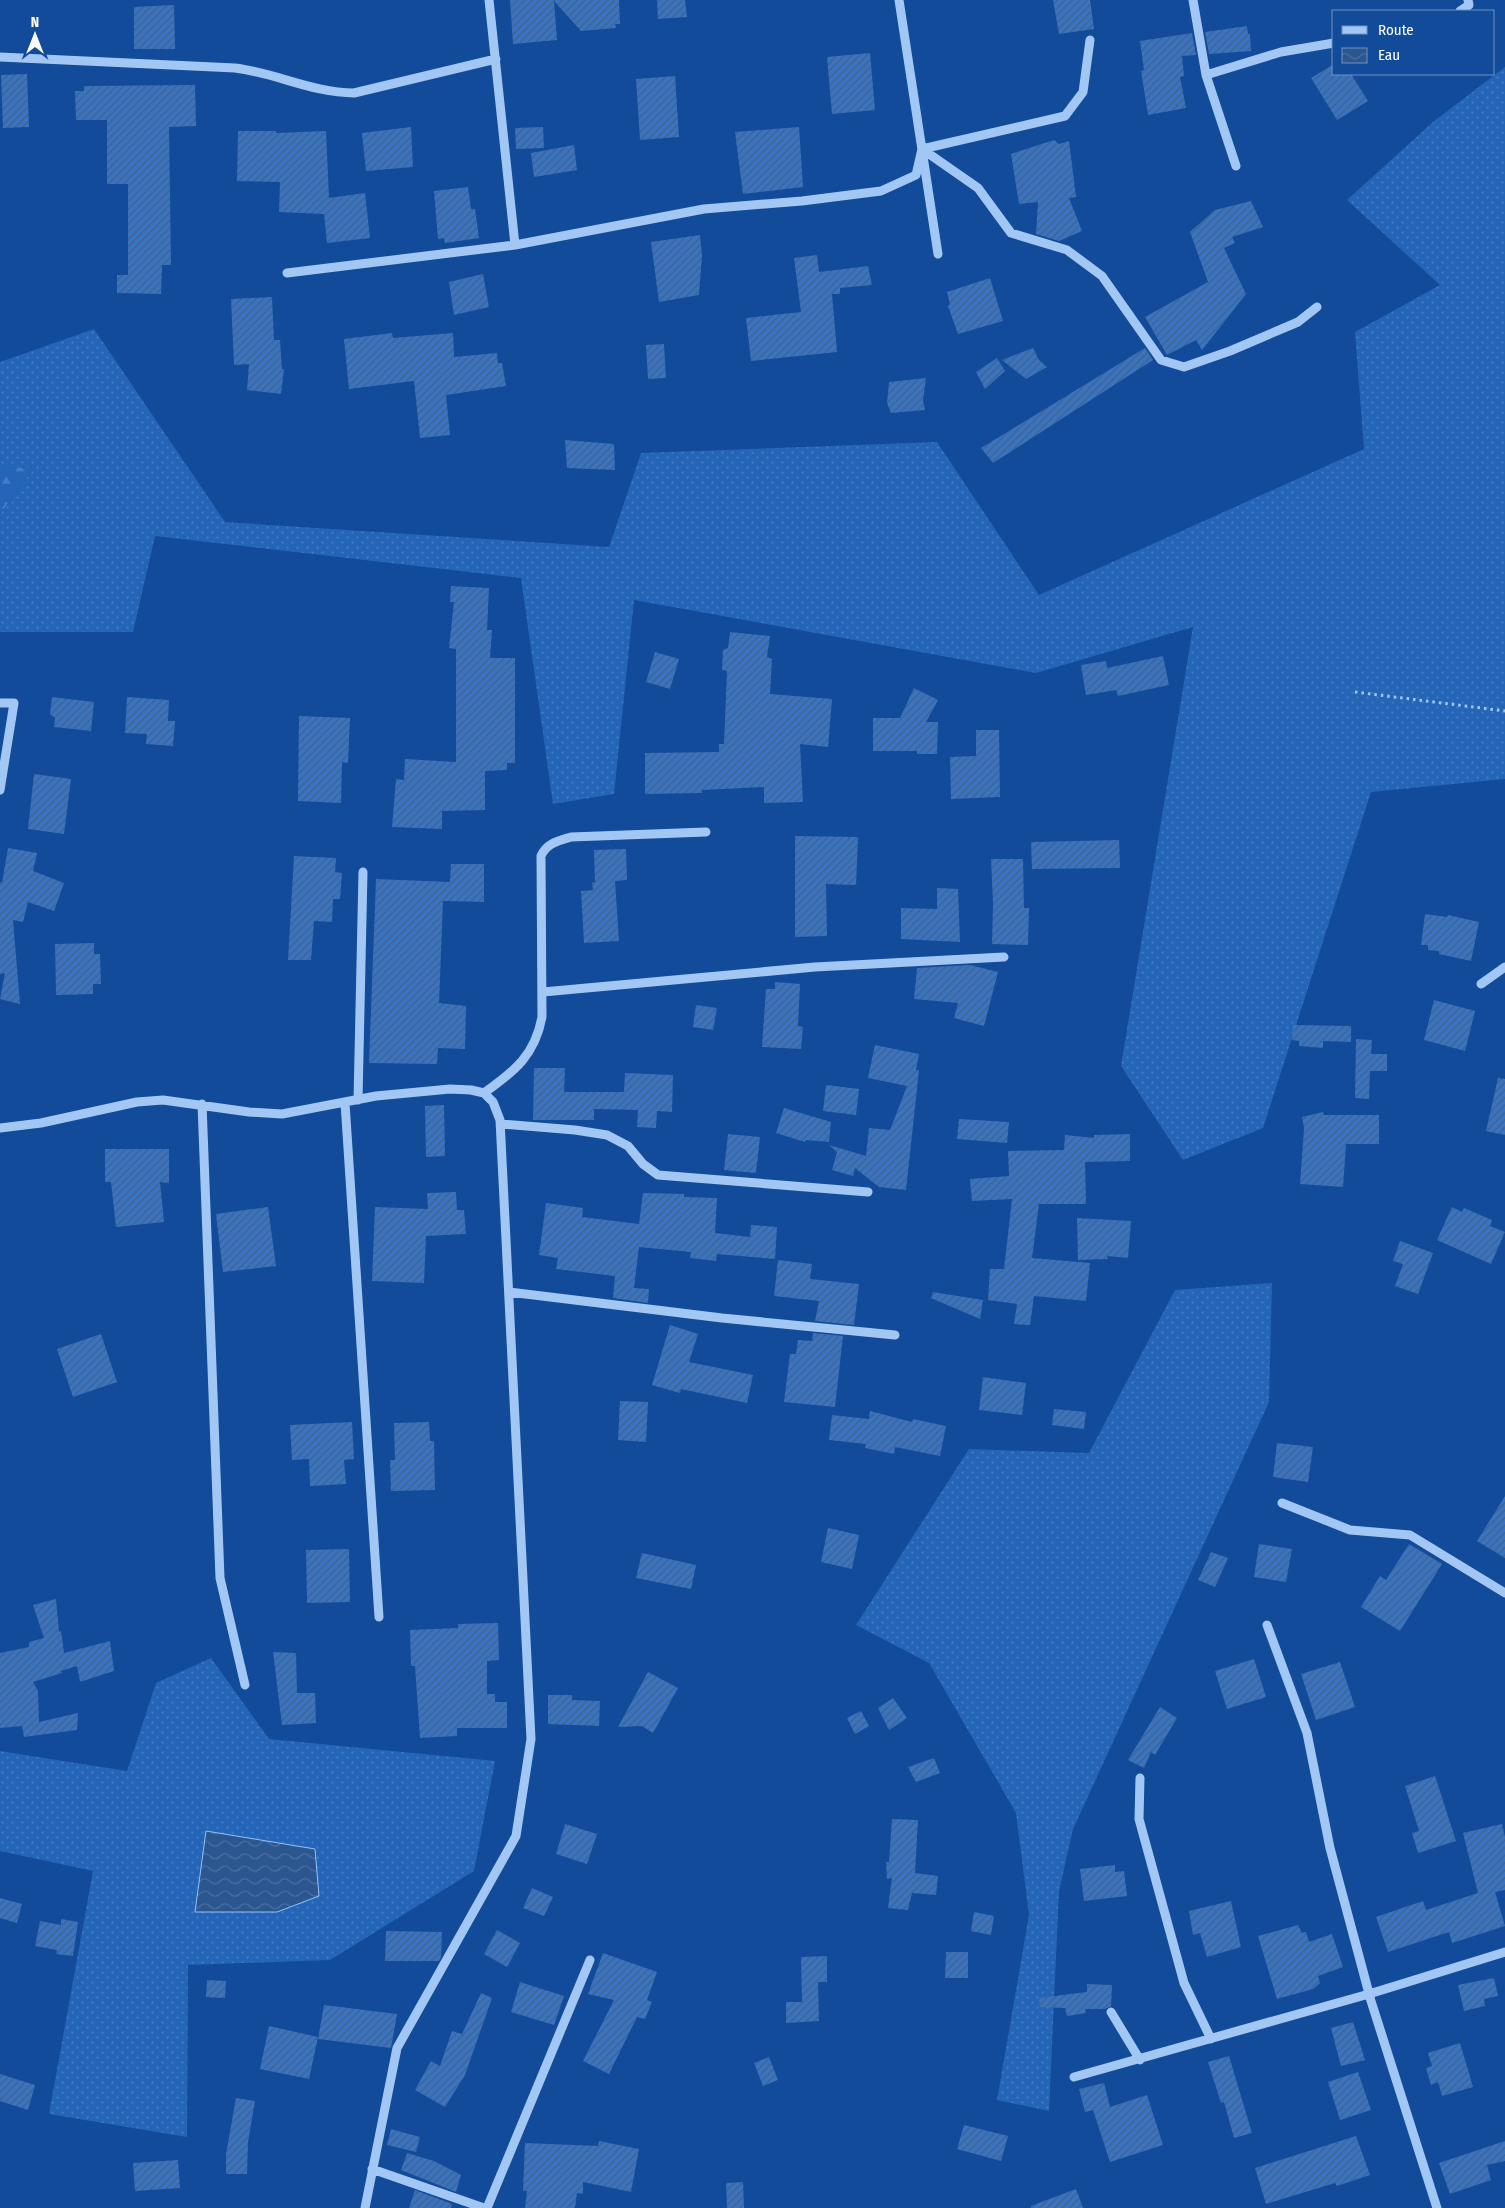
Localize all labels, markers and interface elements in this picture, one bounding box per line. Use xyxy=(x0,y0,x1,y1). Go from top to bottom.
north arrow xyxy=(10,10,60,60)
legend xyxy=(1332,10,1495,75)
text: N xyxy=(31,14,39,31)
text: Route xyxy=(1378,21,1414,39)
text: Eau xyxy=(1378,46,1400,64)

